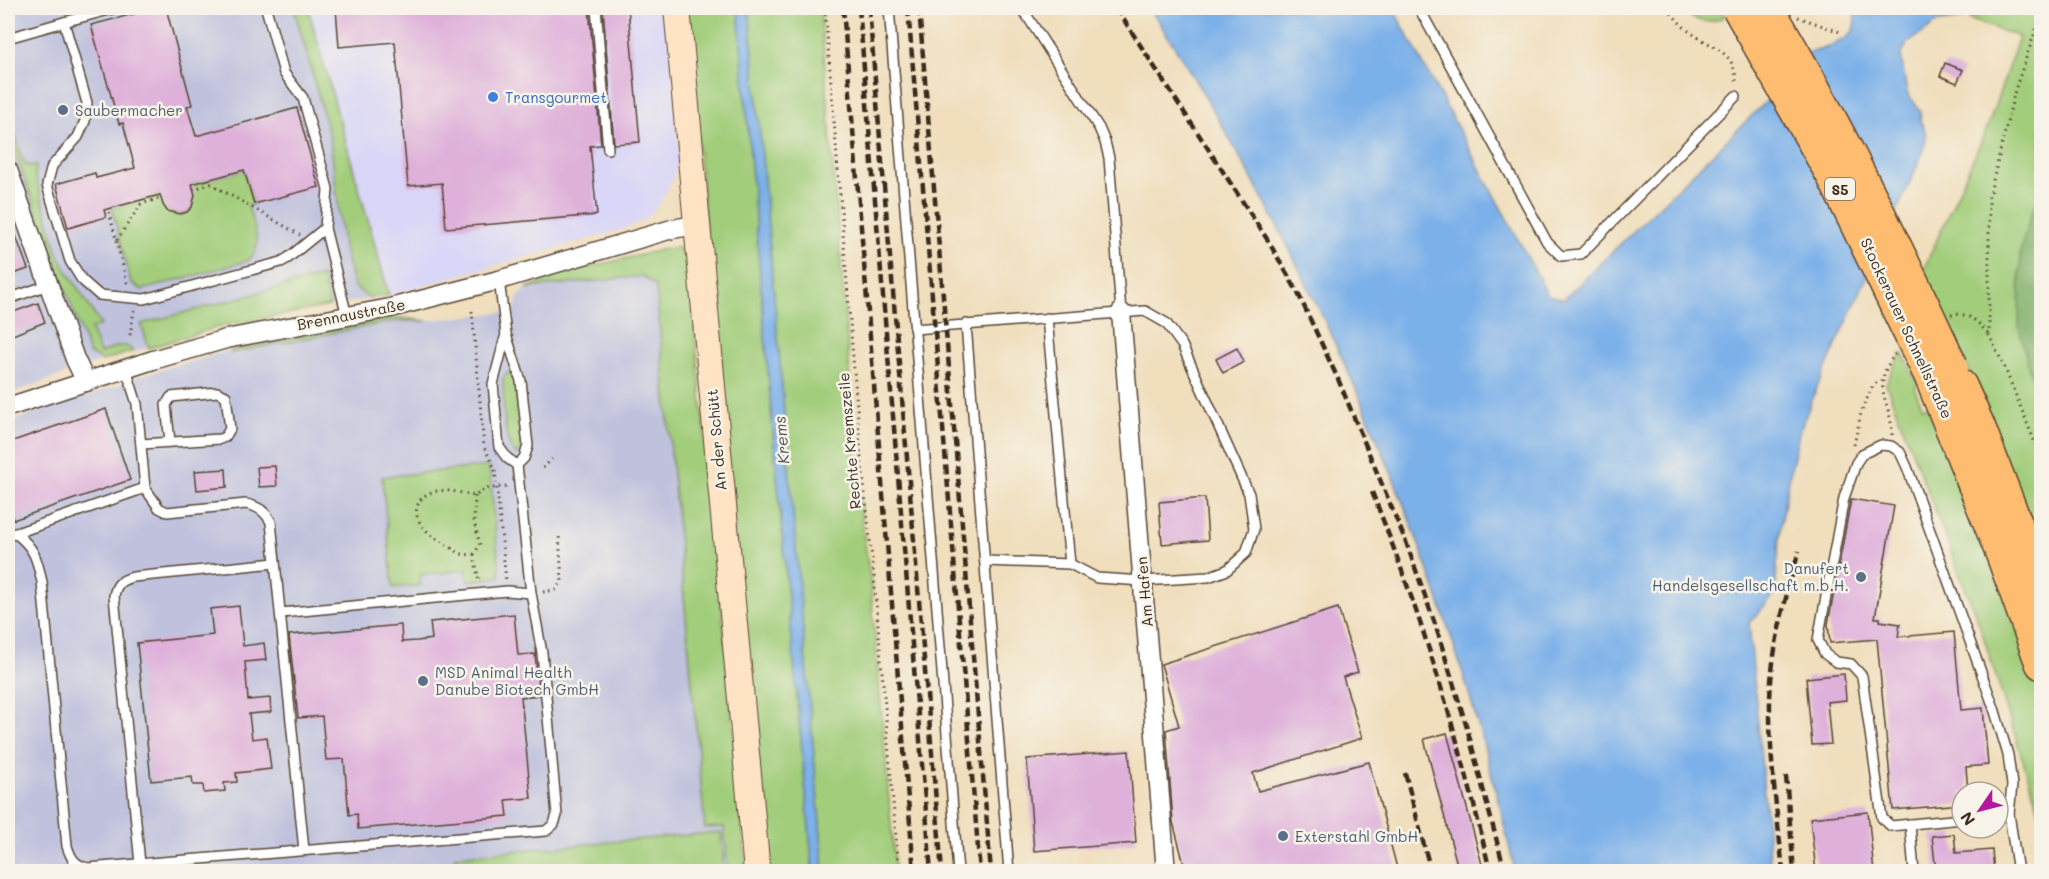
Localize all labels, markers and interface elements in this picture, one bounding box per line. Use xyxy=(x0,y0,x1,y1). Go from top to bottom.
place label: Transgourmet xyxy=(505,87,607,107)
marker: Transgourmet xyxy=(486,90,500,104)
place label: Saubermacher xyxy=(75,100,183,120)
marker: Saubermacher xyxy=(56,103,70,117)
road number: S5 xyxy=(1825,178,1855,200)
street label: Stockerauer Schnellstraße xyxy=(1856,234,1958,422)
street label: Brennaustraße xyxy=(295,294,407,334)
street label: Rechte Kremszeile xyxy=(833,372,865,510)
street label: An der Schütt xyxy=(702,388,730,492)
water label: Krems xyxy=(768,415,794,465)
street label: Am Hafen xyxy=(1131,556,1157,628)
place label: Danufert Handelsgesellschaft m.b.H. xyxy=(1652,558,1849,595)
marker: Danufert Handelsgesellschaft m.b.H. xyxy=(1854,570,1868,584)
place label: MSD Animal Health Danube Biotech GmbH xyxy=(435,662,599,699)
marker: MSD Animal Health Danube Biotech GmbH xyxy=(416,674,430,688)
north arrow xyxy=(1950,780,2010,840)
text: N xyxy=(1955,808,1979,830)
place label: Exterstahl GmbH xyxy=(1295,826,1418,846)
marker: Exterstahl GmbH xyxy=(1276,829,1290,843)

